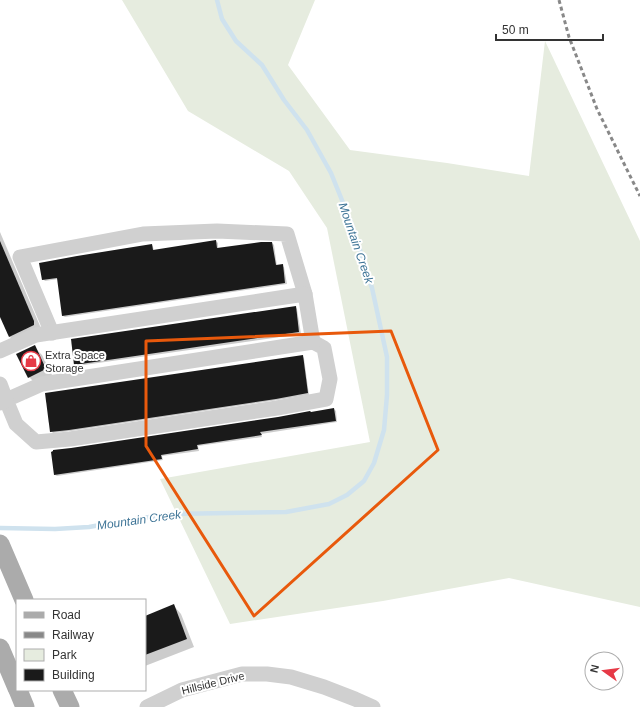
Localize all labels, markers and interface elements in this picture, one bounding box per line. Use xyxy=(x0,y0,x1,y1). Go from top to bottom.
scale bar xyxy=(496,16,603,42)
text: 50 m xyxy=(502,23,529,37)
water label: Mountain Creek xyxy=(336,201,377,286)
place label: Extra Space Storage xyxy=(45,349,105,374)
shop icon: Extra Space Storage xyxy=(20,350,42,372)
water label: Mountain Creek xyxy=(96,507,183,533)
legend xyxy=(16,599,146,691)
text: Road xyxy=(52,608,81,622)
text: Railway xyxy=(52,628,94,642)
text: Park xyxy=(52,648,78,662)
north arrow xyxy=(584,651,624,691)
text: N xyxy=(588,663,601,674)
text: Building xyxy=(52,668,95,682)
street label: Hillside Drive xyxy=(180,669,246,697)

